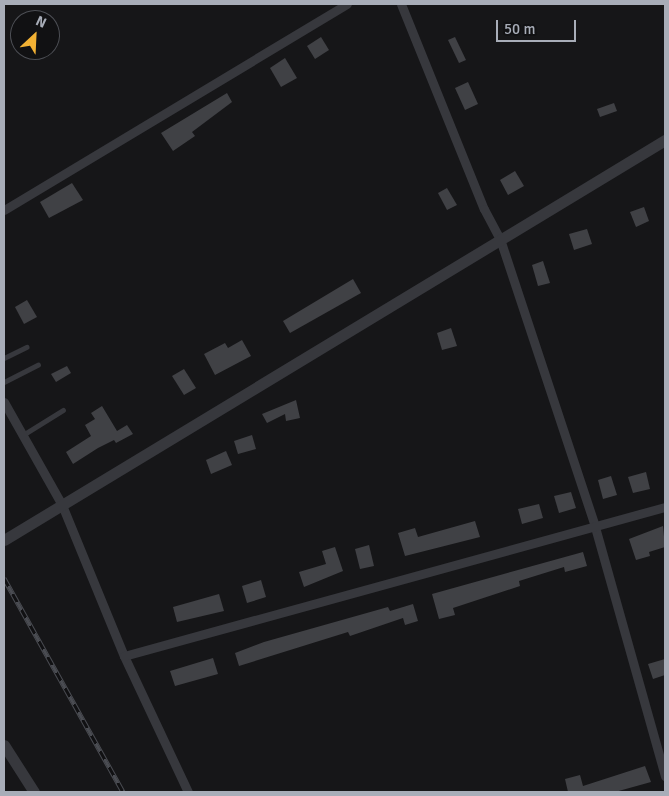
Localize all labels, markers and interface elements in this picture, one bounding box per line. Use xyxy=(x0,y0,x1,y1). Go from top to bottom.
north arrow xyxy=(10,10,60,60)
scale bar xyxy=(499,10,579,42)
text: N xyxy=(33,12,49,32)
text: 50 m xyxy=(504,20,535,38)

